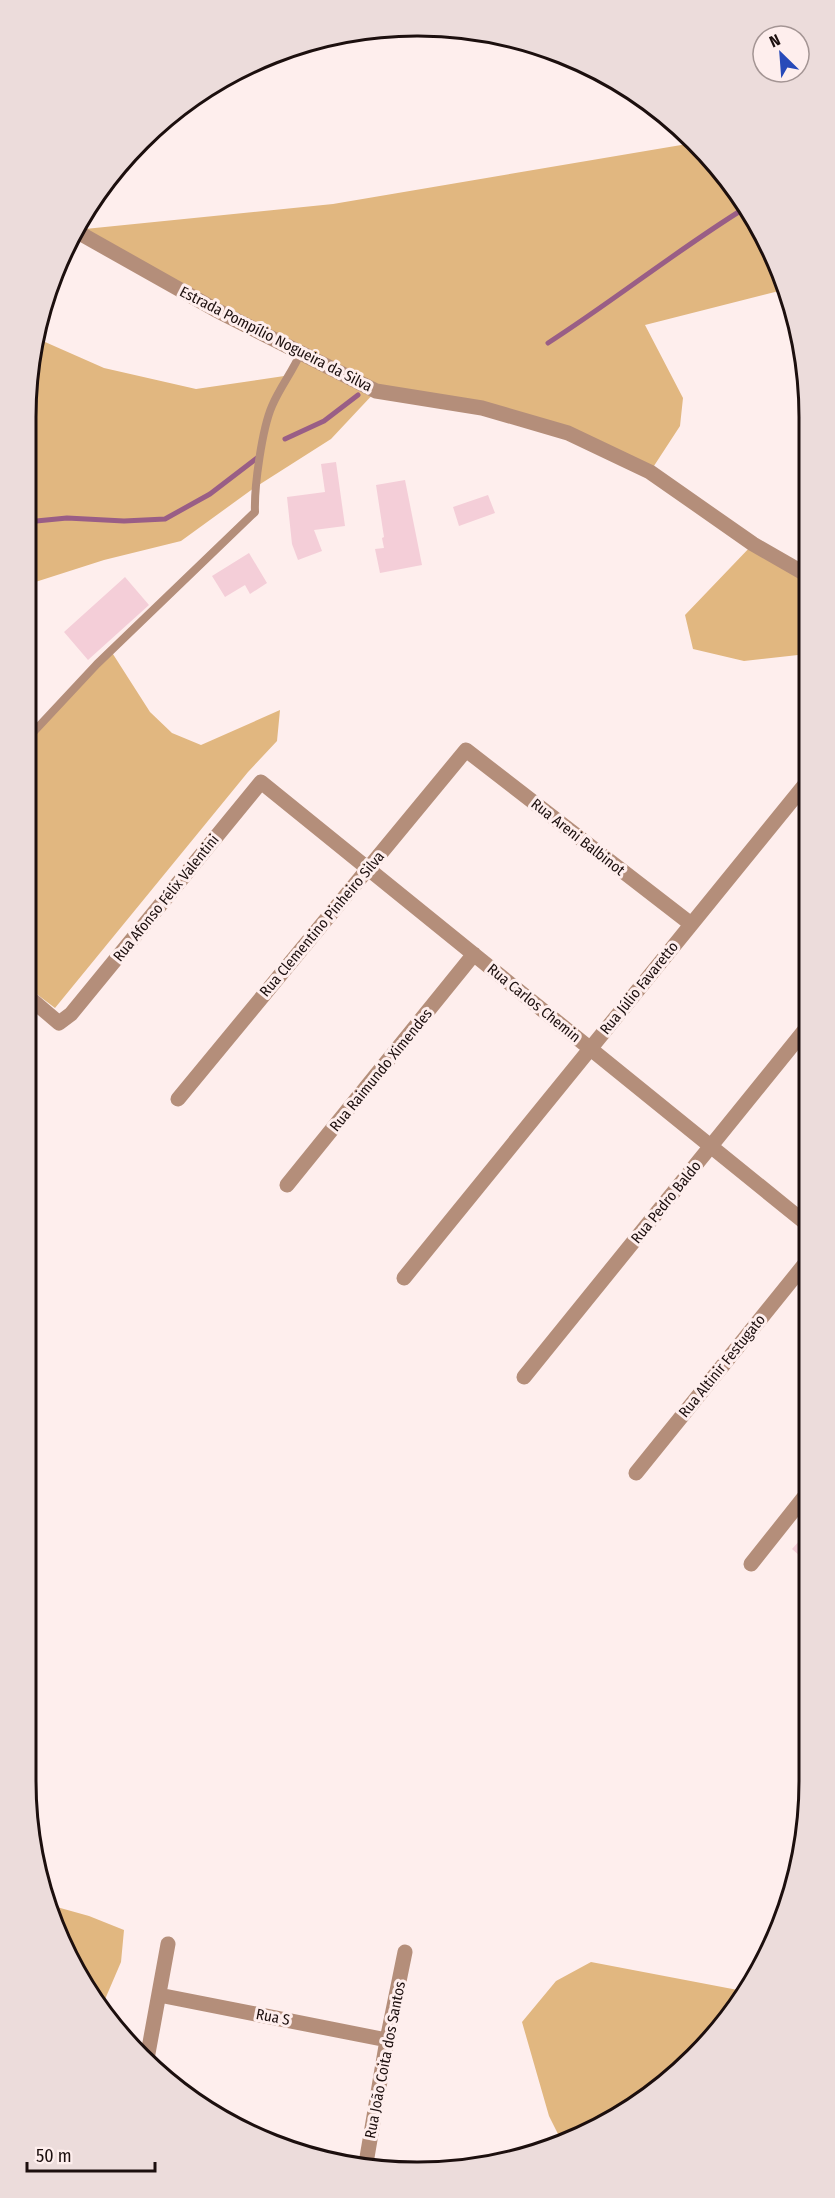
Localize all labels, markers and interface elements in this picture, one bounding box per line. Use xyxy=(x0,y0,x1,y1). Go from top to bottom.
north arrow xyxy=(751,24,811,84)
text: N xyxy=(767,30,783,51)
street label: Estrada Pompílio Nogueira da Silva xyxy=(177,283,375,395)
street label: Rua Areni Balbinot xyxy=(528,795,629,879)
street label: Rua Afonso Félix Valentini xyxy=(109,831,223,965)
street label: Rua Clementino Pinheiro Silva xyxy=(256,848,388,1000)
street label: Rua Júlio Favaretto xyxy=(596,938,682,1038)
street label: Rua Carlos Chemin xyxy=(484,960,584,1046)
street label: Rua Raimundo Ximendes xyxy=(326,1005,436,1135)
street label: Rua Pedro Baldo xyxy=(627,1157,705,1247)
street label: Rua Altinir Festugato xyxy=(675,1311,769,1421)
street label: Rua João Coita dos Santos xyxy=(361,1980,409,2140)
street label: Rua S xyxy=(254,2005,292,2029)
scale bar xyxy=(27,2135,154,2173)
text: 50 m xyxy=(36,2145,72,2167)

